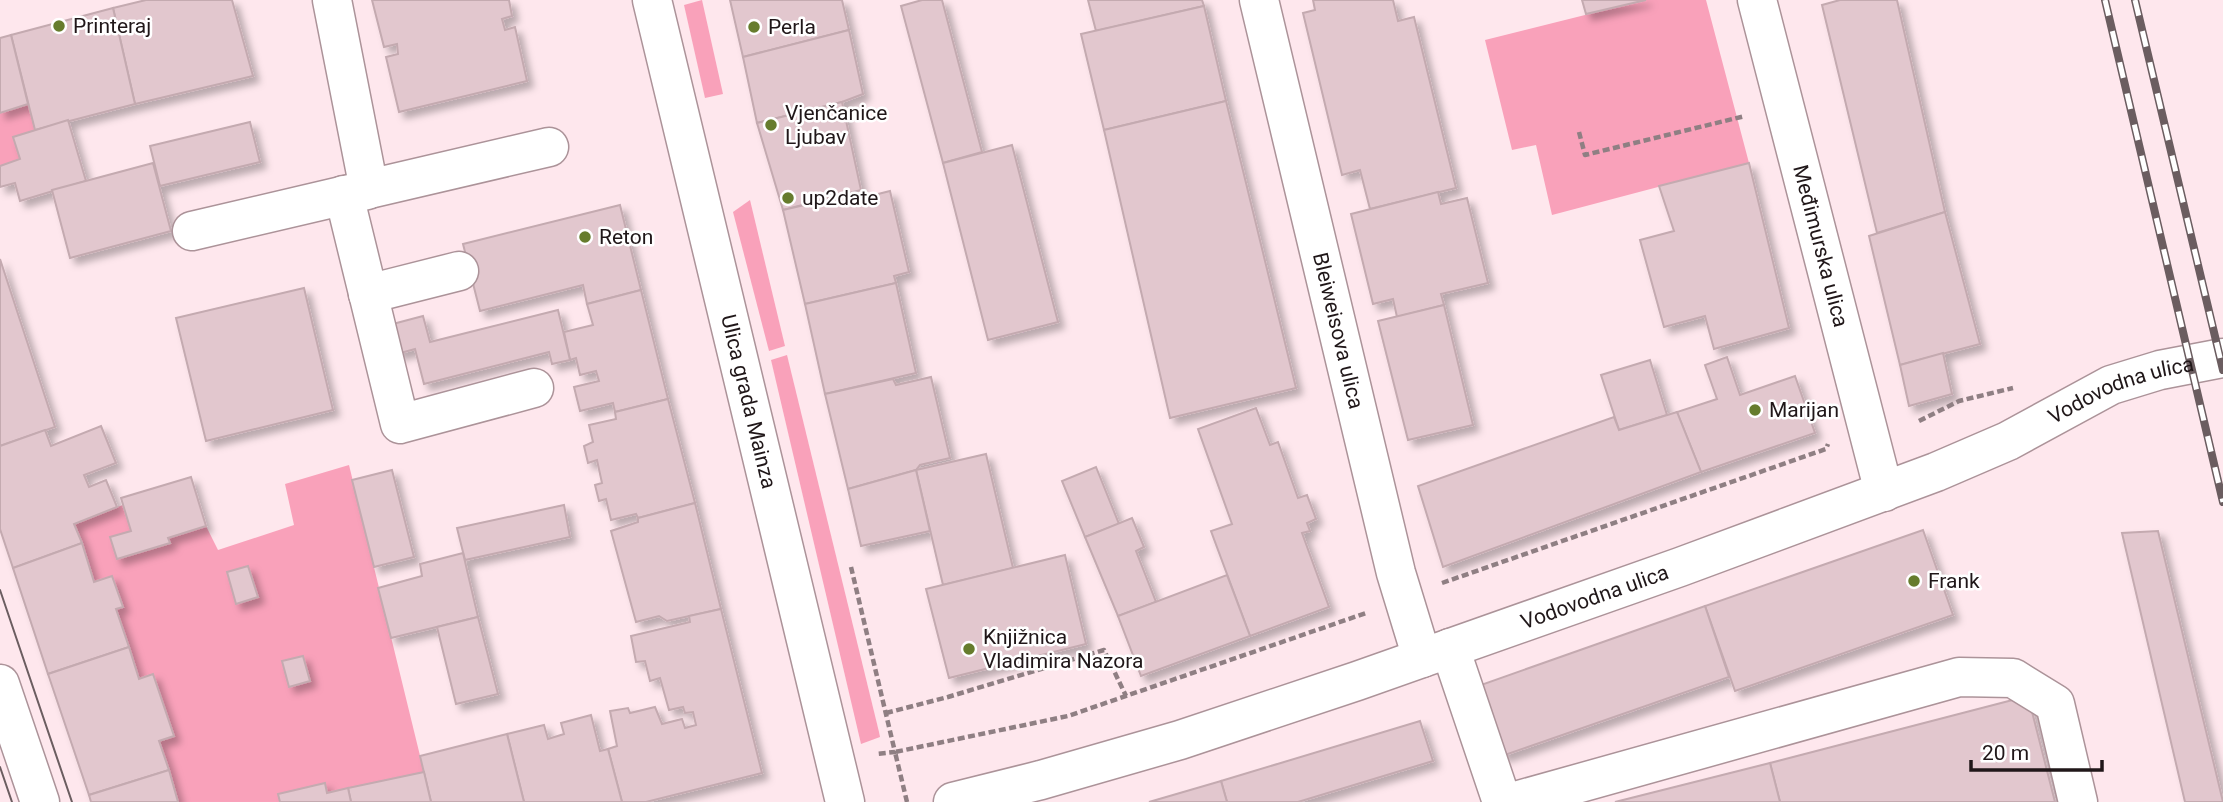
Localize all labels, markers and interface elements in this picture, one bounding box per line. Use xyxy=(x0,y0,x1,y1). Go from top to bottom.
place label: Printeraj xyxy=(73,14,151,38)
place label: Perla xyxy=(768,15,816,39)
marker: Printeraj xyxy=(51,18,67,34)
marker: Perla xyxy=(746,19,762,35)
place label: Vjenčanice Ljubav xyxy=(785,101,887,149)
marker: Vjenčanice Ljubav xyxy=(763,117,779,133)
street label: Međimurska ulica xyxy=(1788,162,1853,330)
place label: up2date xyxy=(802,186,878,210)
marker: up2date xyxy=(780,190,796,206)
place label: Reton xyxy=(599,225,653,249)
marker: Reton xyxy=(577,229,593,245)
street label: Bleiweisova ulica xyxy=(1308,250,1368,411)
street label: Ulica grada Mainza xyxy=(716,312,781,491)
street label: Vodovodna ulica xyxy=(2044,352,2196,429)
place label: Marijan xyxy=(1769,398,1839,422)
marker: Marijan xyxy=(1747,402,1763,418)
street label: Vodovodna ulica xyxy=(1518,560,1672,634)
place label: Frank xyxy=(1928,569,1980,593)
marker: Frank xyxy=(1906,573,1922,589)
place label: Knjižnica Vladimira Nazora xyxy=(983,625,1143,673)
marker: Knjižnica Vladimira Nazora xyxy=(961,641,977,657)
scale bar xyxy=(1971,728,2102,772)
text: 20 m xyxy=(1982,741,2029,765)

